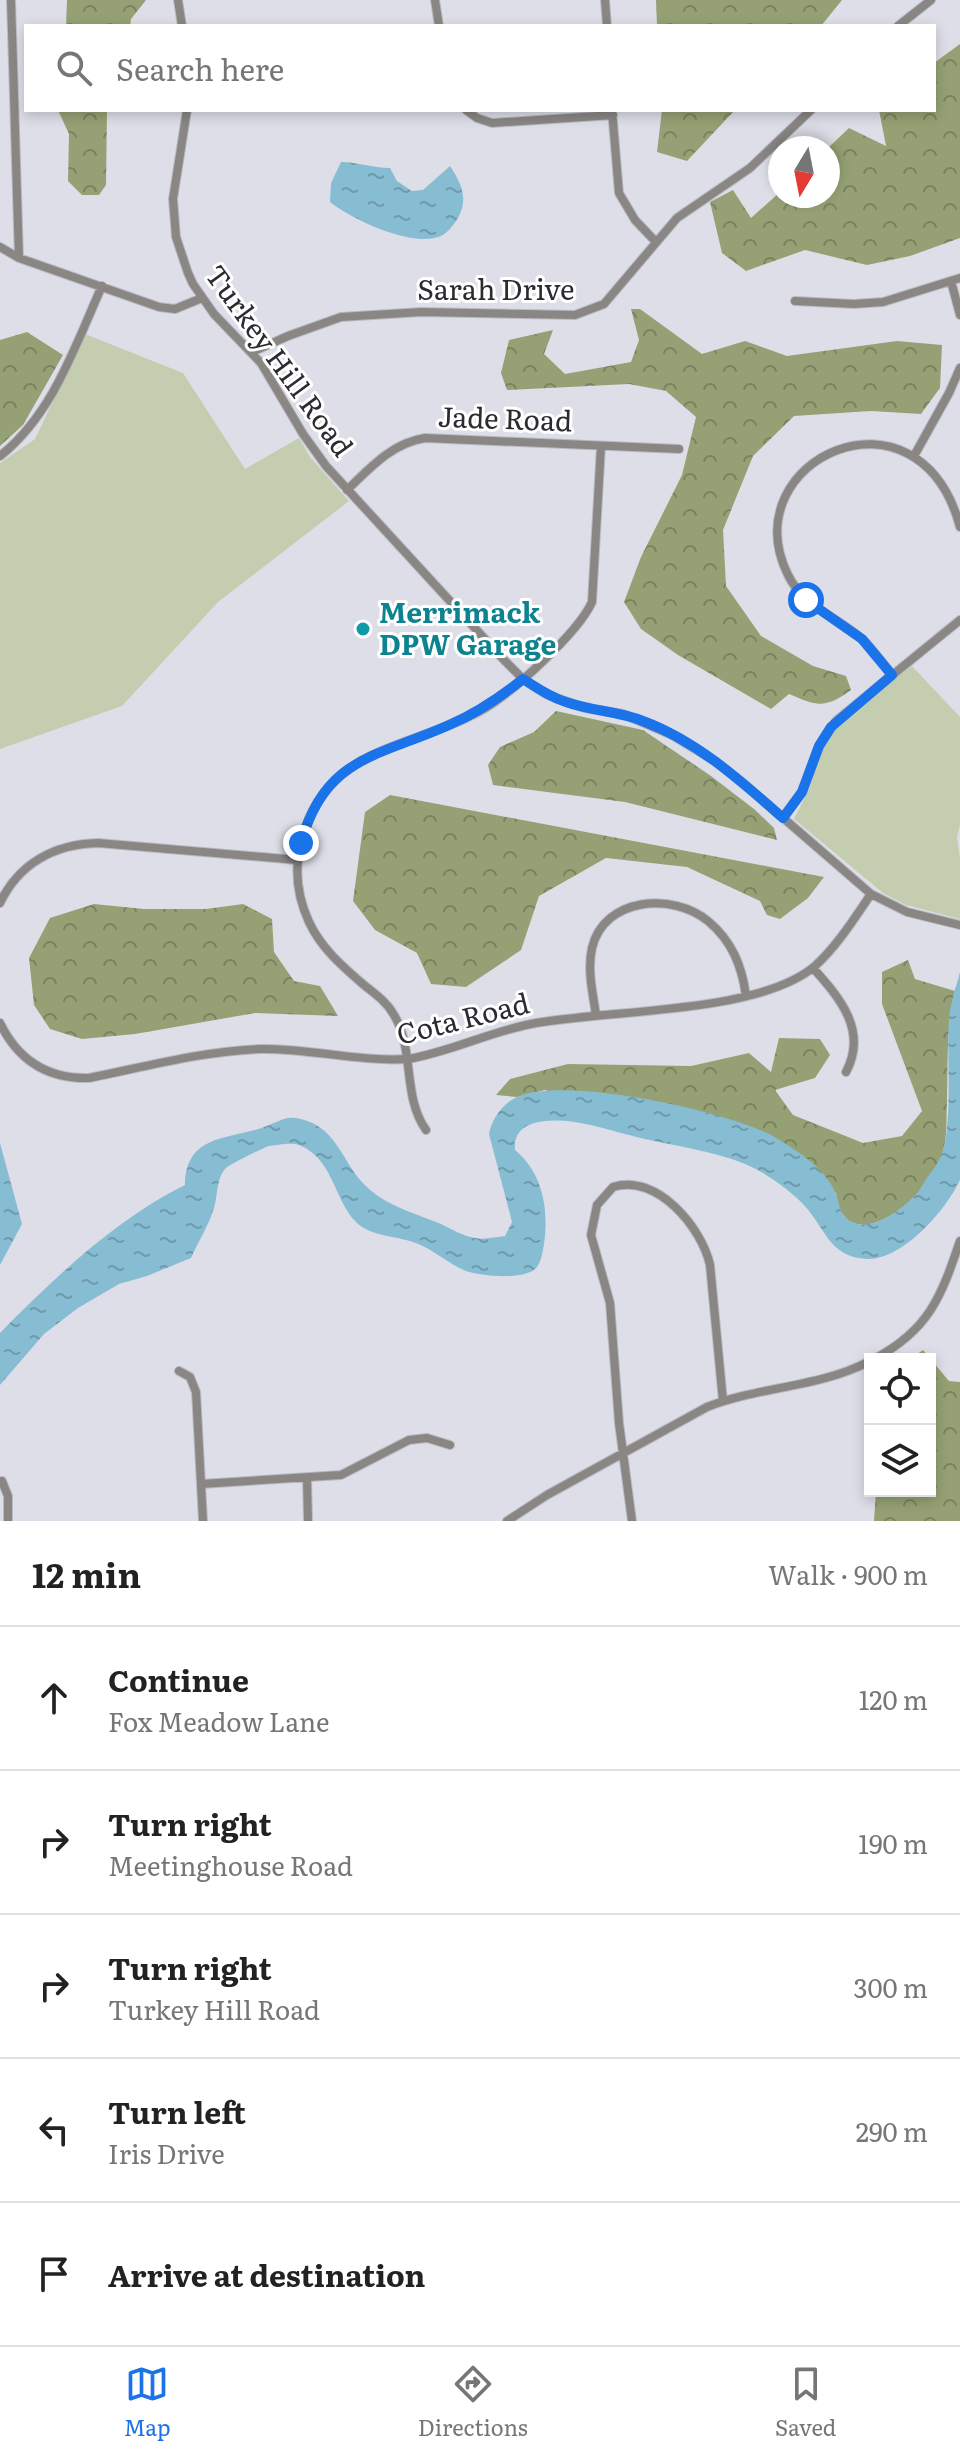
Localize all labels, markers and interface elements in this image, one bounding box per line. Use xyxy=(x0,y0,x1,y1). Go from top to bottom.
search box xyxy=(24,24,936,112)
icon: search xyxy=(52,46,96,90)
text: Search here xyxy=(116,46,284,90)
north arrow xyxy=(768,136,840,208)
street label: Turkey Hill Road xyxy=(197,255,365,465)
street label: Sarah Drive xyxy=(417,267,575,309)
street label: Jade Road xyxy=(437,394,573,440)
route start xyxy=(788,582,824,618)
place label: Merrimack DPW Garage xyxy=(379,590,557,664)
marker: Merrimack DPW Garage xyxy=(354,620,372,638)
route end xyxy=(283,825,319,861)
street label: Cota Road xyxy=(392,980,533,1054)
map controls xyxy=(864,1353,936,1497)
button: locate xyxy=(864,1353,936,1425)
button: layers xyxy=(864,1425,936,1497)
text: 12 min xyxy=(32,1548,141,1598)
text: Walk · 900 m xyxy=(768,1554,928,1593)
text: Continue xyxy=(108,1657,249,1701)
icon: ahead xyxy=(32,1676,76,1720)
text: 120 m xyxy=(859,1679,928,1718)
text: Fox Meadow Lane xyxy=(108,1701,330,1740)
text: Turn right xyxy=(108,1801,272,1845)
icon: right xyxy=(32,1820,76,1864)
text: 190 m xyxy=(858,1823,928,1862)
text: Meetinghouse Road xyxy=(108,1845,353,1884)
text: Turn right xyxy=(108,1945,272,1989)
icon: right xyxy=(32,1964,76,2008)
text: 300 m xyxy=(853,1967,928,2006)
text: Turkey Hill Road xyxy=(108,1989,320,2028)
text: Turn left xyxy=(108,2089,246,2133)
icon: left xyxy=(32,2108,76,2152)
text: 290 m xyxy=(856,2111,928,2150)
text: Iris Drive xyxy=(108,2133,225,2172)
icon: arrive xyxy=(32,2252,76,2296)
text: Arrive at destination xyxy=(108,2252,425,2296)
tab: Map xyxy=(124,2362,171,2443)
tab: Directions xyxy=(418,2362,528,2443)
tab: Saved xyxy=(775,2362,836,2443)

